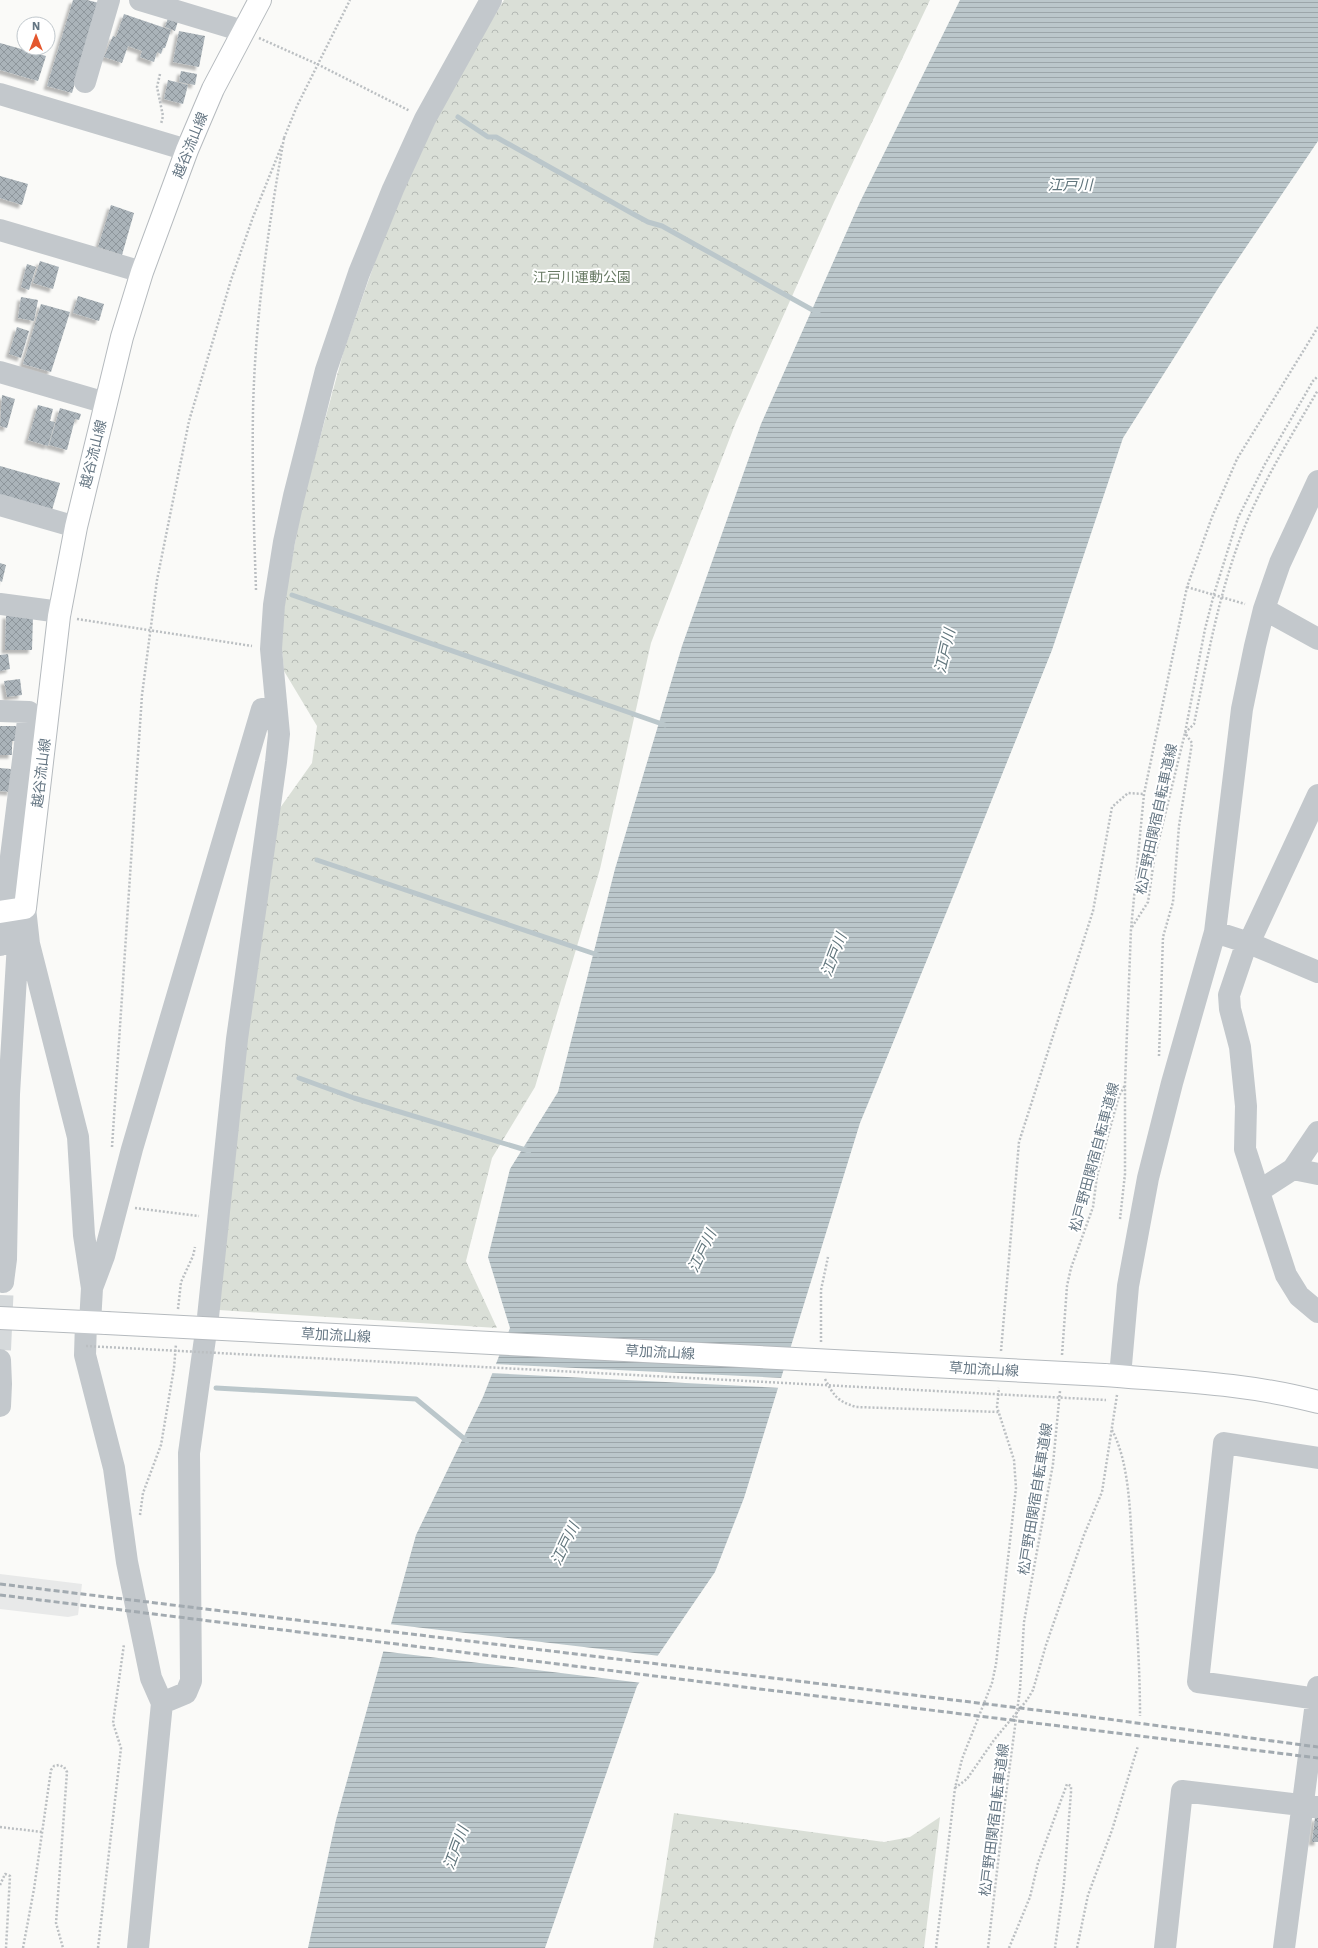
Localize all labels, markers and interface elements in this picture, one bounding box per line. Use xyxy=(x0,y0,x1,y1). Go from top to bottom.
north arrow xyxy=(16,16,56,56)
text: N xyxy=(32,20,40,33)
street label: 越谷流山線 xyxy=(169,110,211,180)
water label: 江戸川 xyxy=(1047,176,1094,194)
park label: 江戸川運動公園 xyxy=(533,269,631,285)
street label: 越谷流山線 xyxy=(77,418,109,490)
water label: 江戸川 xyxy=(931,625,959,675)
street label: 越谷流山線 xyxy=(29,737,53,809)
street label: 松戸野田関宿自転車道線 xyxy=(1132,742,1180,896)
water label: 江戸川 xyxy=(818,929,851,979)
street label: 松戸野田関宿自転車道線 xyxy=(1066,1081,1122,1233)
water label: 江戸川 xyxy=(684,1225,721,1275)
street label: 草加流山線 xyxy=(301,1325,371,1345)
street label: 草加流山線 xyxy=(625,1342,695,1362)
street label: 草加流山線 xyxy=(949,1359,1019,1379)
street label: 松戸野田関宿自転車道線 xyxy=(1015,1422,1055,1576)
water label: 江戸川 xyxy=(547,1518,584,1568)
street label: 松戸野田関宿自転車道線 xyxy=(977,1743,1011,1897)
water label: 江戸川 xyxy=(440,1822,473,1872)

